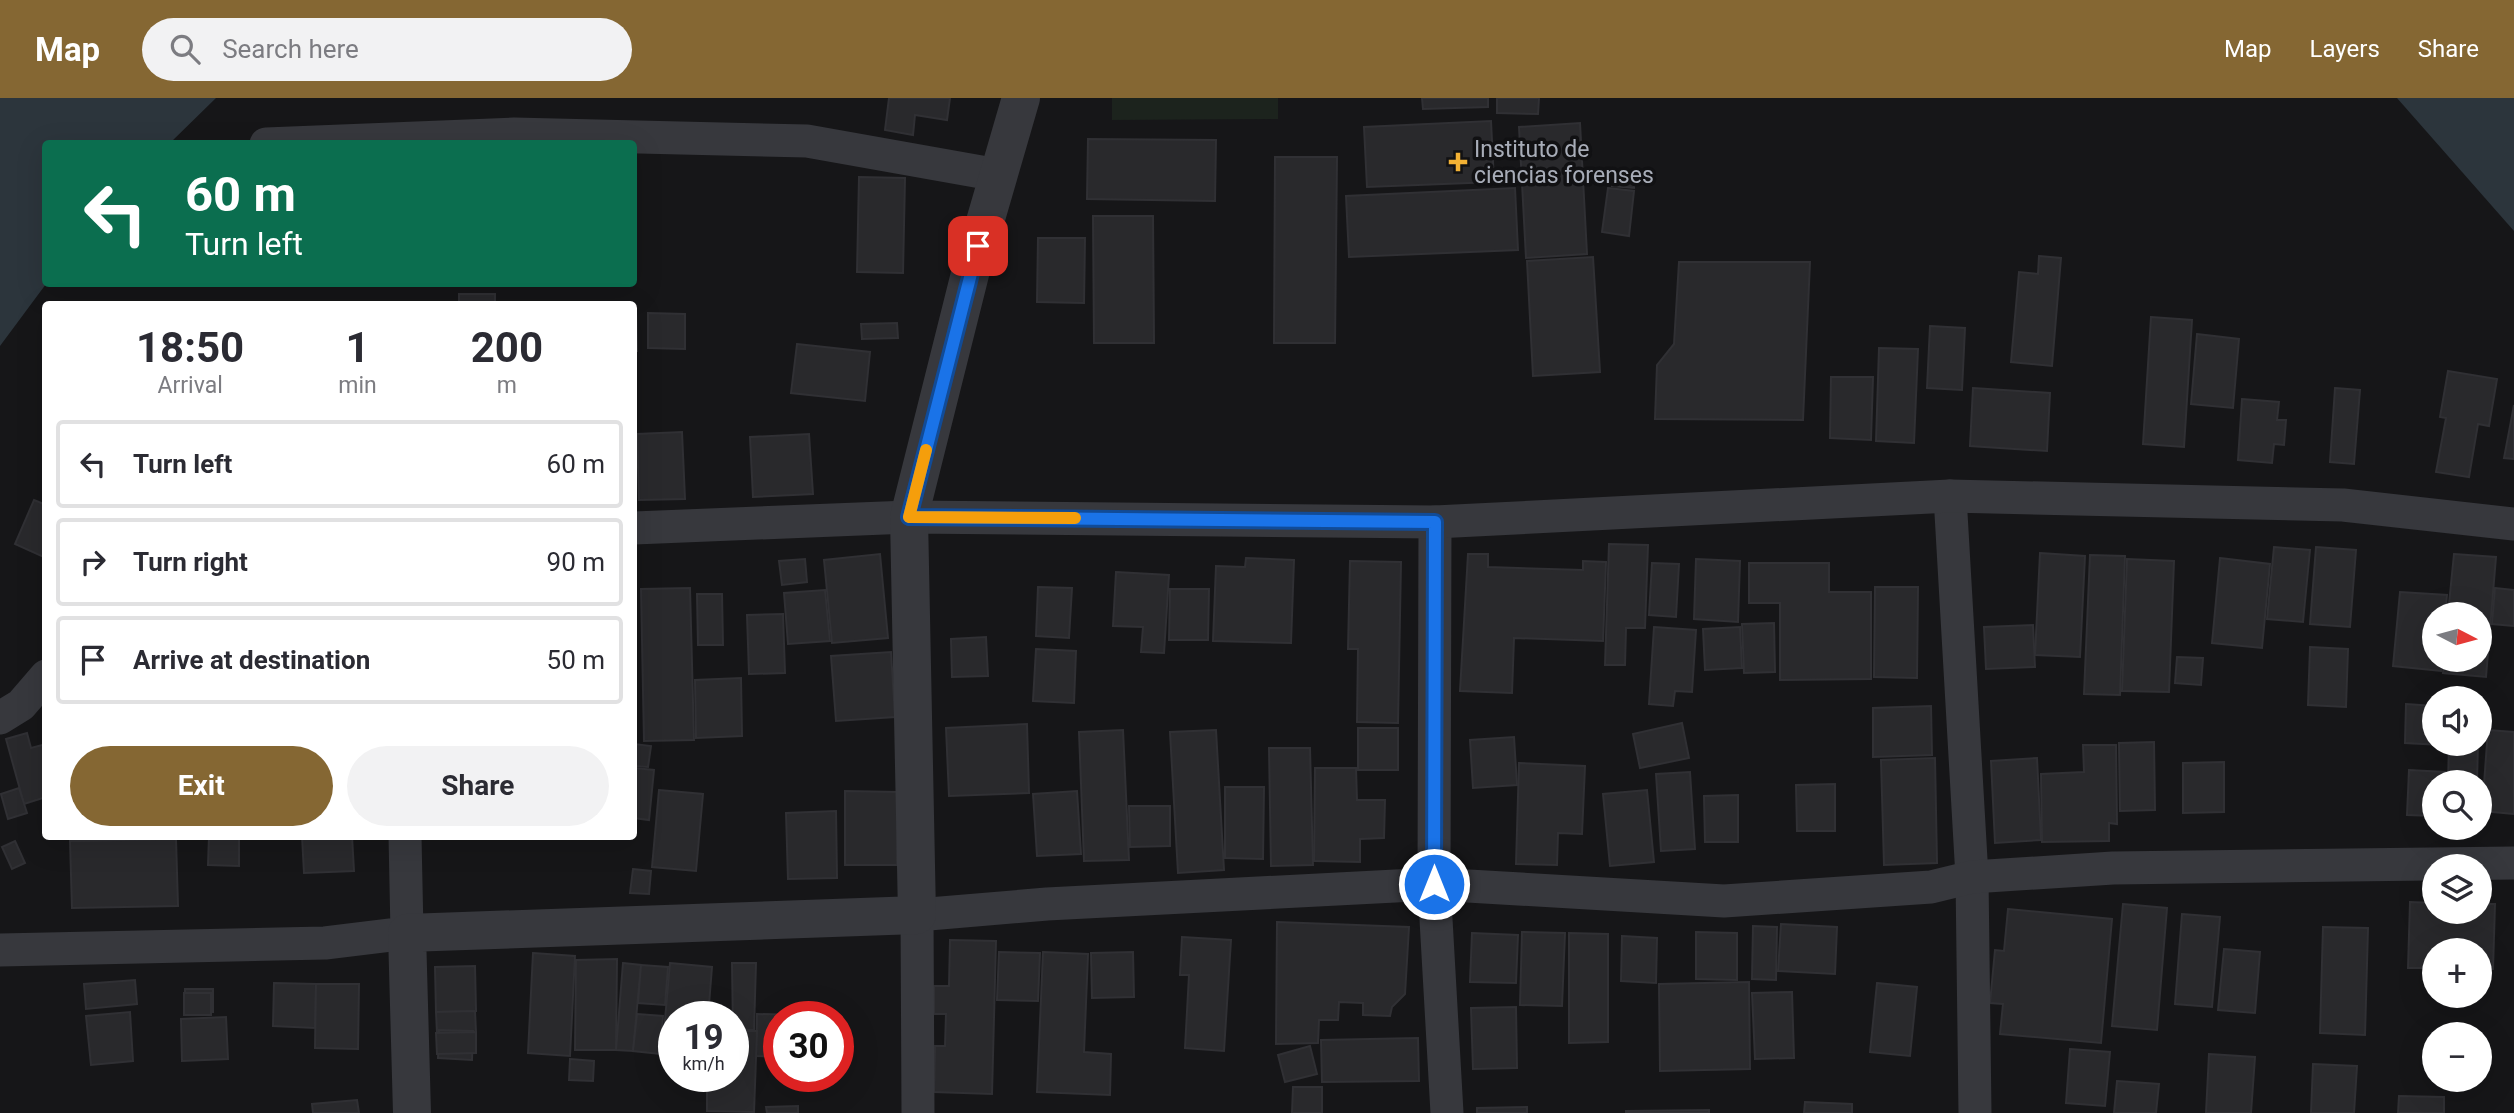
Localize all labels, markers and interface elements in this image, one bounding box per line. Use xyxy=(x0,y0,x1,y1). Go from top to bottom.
search box xyxy=(142,18,632,81)
text: Map xyxy=(35,30,100,69)
icon: search xyxy=(166,30,204,68)
text: Search here xyxy=(222,34,359,64)
text: Map xyxy=(2224,35,2272,63)
text: Layers xyxy=(2310,35,2380,63)
text: Share xyxy=(2418,35,2479,63)
place label: Instituto de ciencias forenses xyxy=(1474,136,1654,189)
marker: Instituto de ciencias forenses xyxy=(1448,152,1468,172)
text: 60 m xyxy=(185,166,296,223)
icon: left xyxy=(70,168,161,259)
pin xyxy=(948,216,1008,276)
text: Turn left xyxy=(185,225,303,263)
icon: arrive xyxy=(959,227,997,265)
text: 18:50 xyxy=(136,323,244,372)
text: 1 xyxy=(345,323,370,372)
text: 200 xyxy=(471,323,543,372)
text: Arrival xyxy=(157,372,223,399)
text: min xyxy=(338,372,377,399)
text: m xyxy=(497,372,517,399)
icon: left xyxy=(74,445,112,483)
text: Turn left xyxy=(133,449,232,479)
text: 60 m xyxy=(547,449,605,479)
icon: right xyxy=(74,543,112,581)
text: Turn right xyxy=(133,547,248,577)
text: 90 m xyxy=(547,547,605,577)
north arrow xyxy=(2422,602,2492,672)
map controls xyxy=(2422,602,2492,1092)
icon: arrive xyxy=(74,641,112,679)
text: Arrive at destination xyxy=(133,645,370,675)
text: 50 m xyxy=(547,645,605,675)
button: sound xyxy=(2422,686,2492,756)
button: Exit xyxy=(70,746,333,826)
button: Share xyxy=(347,746,609,826)
button: search xyxy=(2422,770,2492,840)
position arrow xyxy=(1397,847,1471,921)
button: layers xyxy=(2422,854,2492,924)
button: + xyxy=(2422,938,2492,1008)
speed limit sign: 30 xyxy=(763,1001,854,1092)
text: 19 xyxy=(683,1017,724,1058)
button: − xyxy=(2422,1022,2492,1092)
text: km/h xyxy=(682,1053,725,1074)

